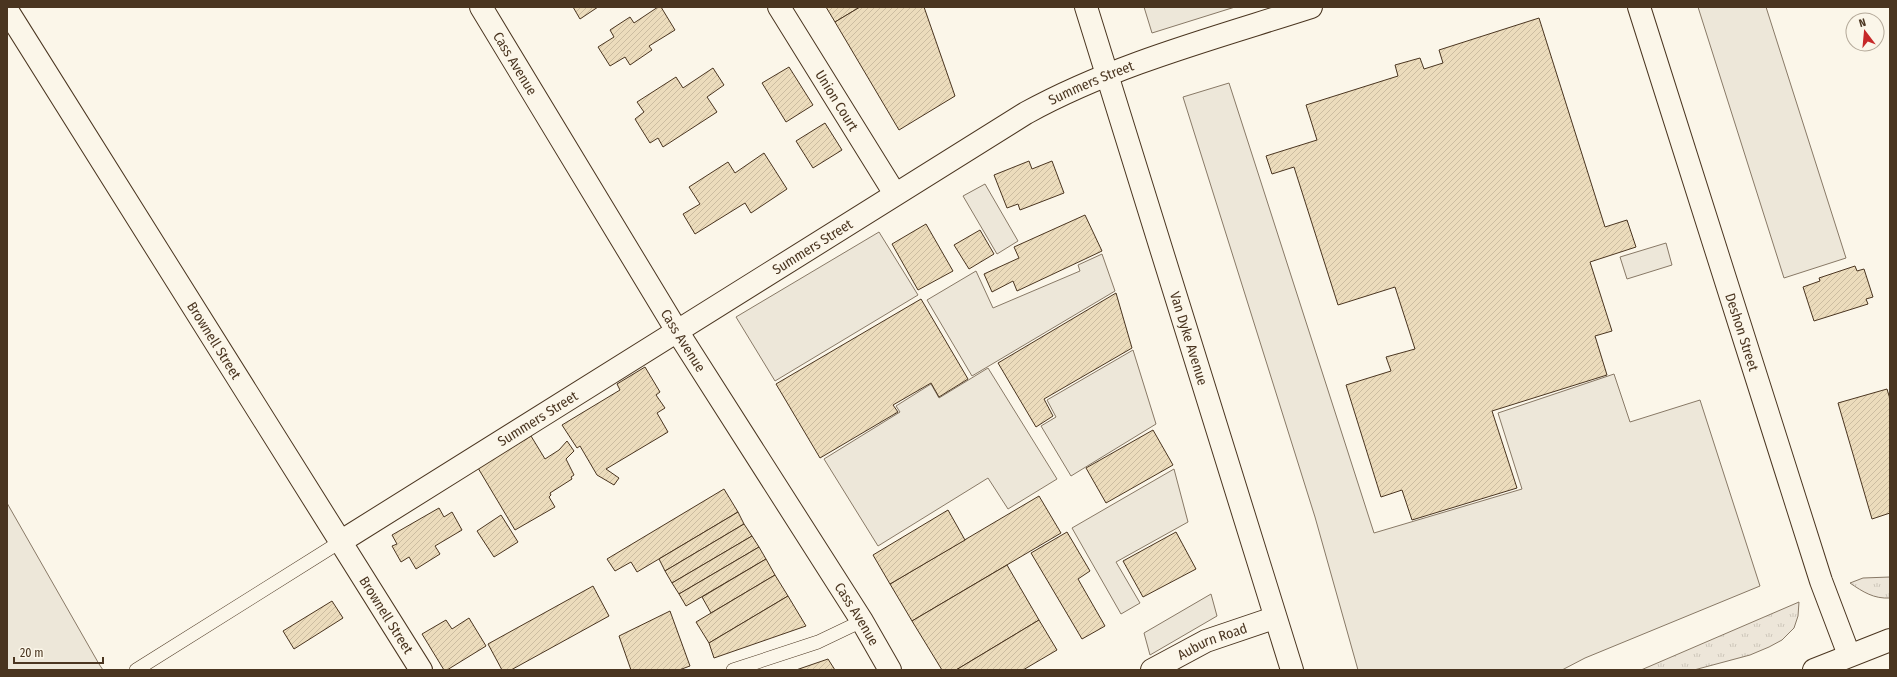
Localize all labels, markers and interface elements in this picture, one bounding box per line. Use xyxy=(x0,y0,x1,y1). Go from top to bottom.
north arrow xyxy=(1845,12,1885,52)
text: N xyxy=(1857,16,1867,30)
street label: Cass Avenue xyxy=(490,29,541,98)
street label: Summers Street xyxy=(1046,57,1136,108)
street label: Union Court xyxy=(812,67,862,134)
street label: Summers Street xyxy=(769,215,856,278)
street label: Van Dyke Avenue xyxy=(1166,289,1212,387)
street label: Deshon Street xyxy=(1722,291,1763,374)
street label: Brownell Street xyxy=(184,299,245,383)
street label: Cass Avenue xyxy=(657,306,709,375)
street label: Summers Street xyxy=(494,387,581,450)
street label: Brownell Street xyxy=(356,573,417,657)
street label: Cass Avenue xyxy=(831,579,883,649)
street label: Auburn Road xyxy=(1174,619,1249,663)
scale bar xyxy=(14,639,103,665)
text: 20 m xyxy=(20,646,44,660)

